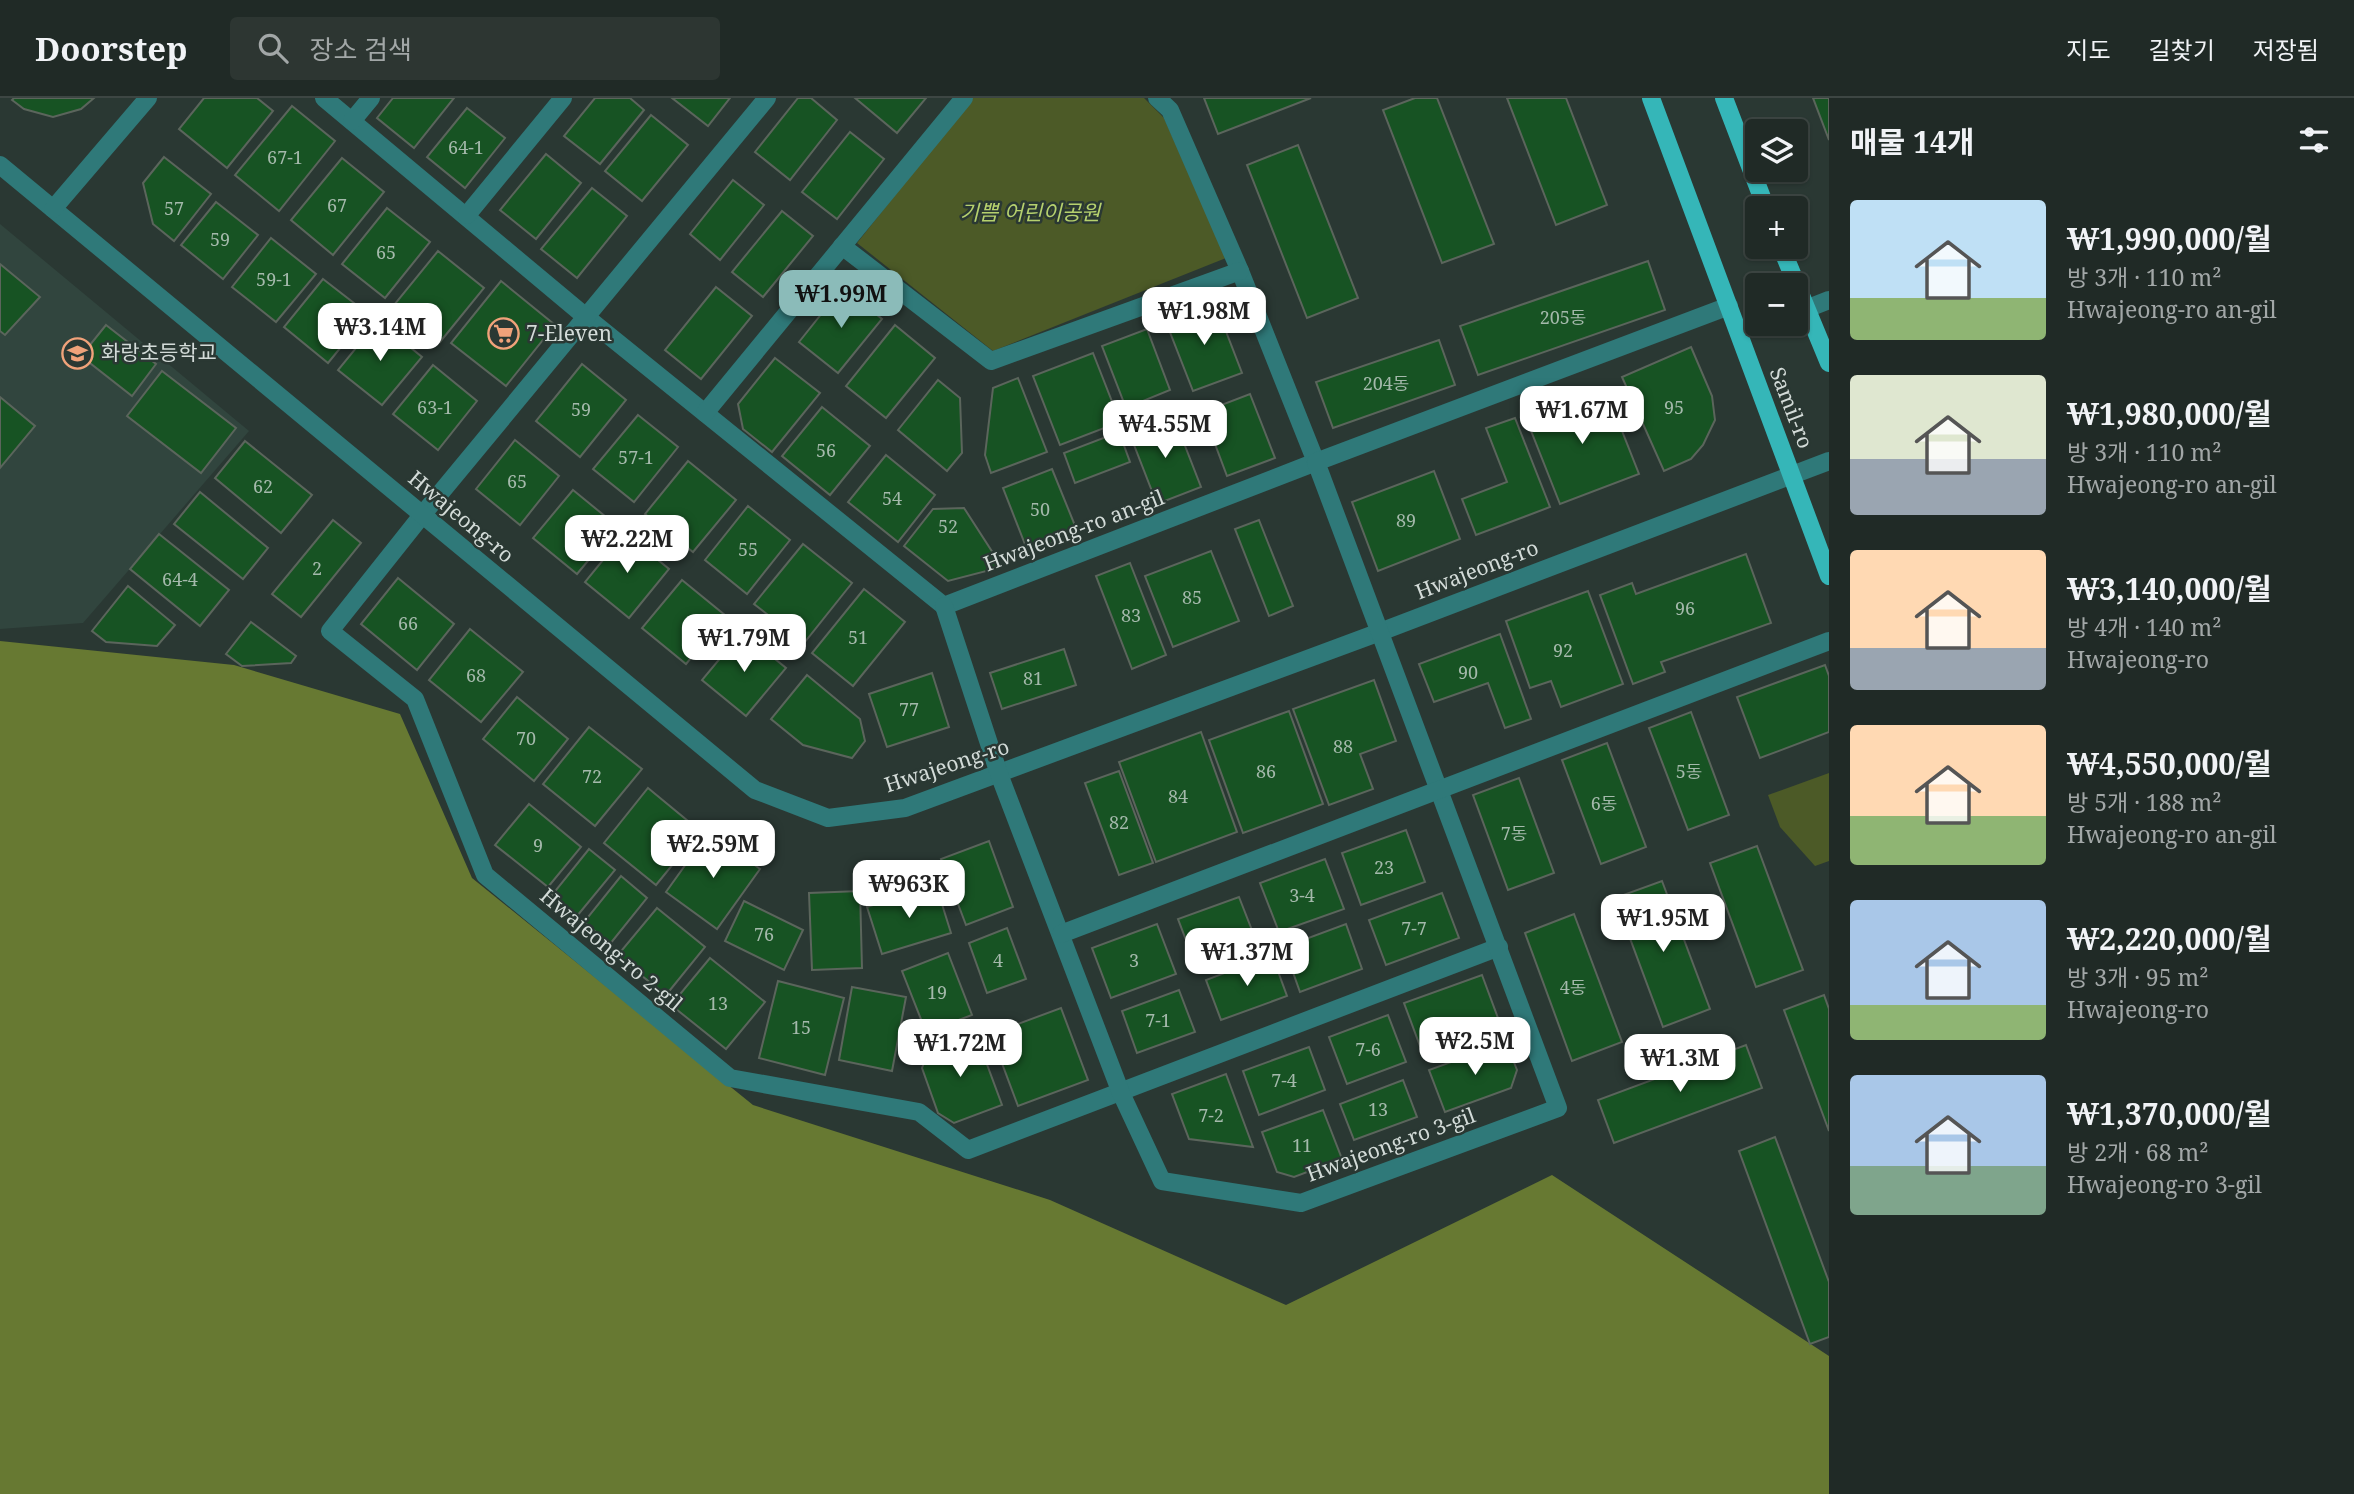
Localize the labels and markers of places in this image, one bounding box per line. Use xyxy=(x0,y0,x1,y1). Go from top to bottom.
pin: ₩1.99M xyxy=(784,271,898,330)
pin: ₩1.98M xyxy=(1147,288,1261,347)
pin: ₩3.14M xyxy=(323,303,437,363)
supermarket icon: 7-Eleven xyxy=(486,317,520,351)
place label: 7-Eleven xyxy=(526,319,612,347)
school or university icon: 화랑초등학교 xyxy=(61,336,95,370)
place label: 화랑초등학교 xyxy=(101,338,217,366)
pin: ₩1.67M xyxy=(1525,386,1639,446)
pin: ₩4.55M xyxy=(1108,400,1222,460)
pin: ₩2.22M xyxy=(570,516,684,575)
pin: ₩1.79M xyxy=(687,614,801,674)
pin: ₩2.59M xyxy=(656,820,770,880)
pin: ₩963K xyxy=(860,860,958,920)
pin: ₩1.95M xyxy=(1606,894,1720,954)
pin: ₩1.37M xyxy=(1190,928,1304,988)
pin: ₩2.5M xyxy=(1426,1018,1524,1077)
pin: ₩1.72M xyxy=(903,1020,1017,1079)
pin: ₩1.3M xyxy=(1631,1034,1729,1094)

